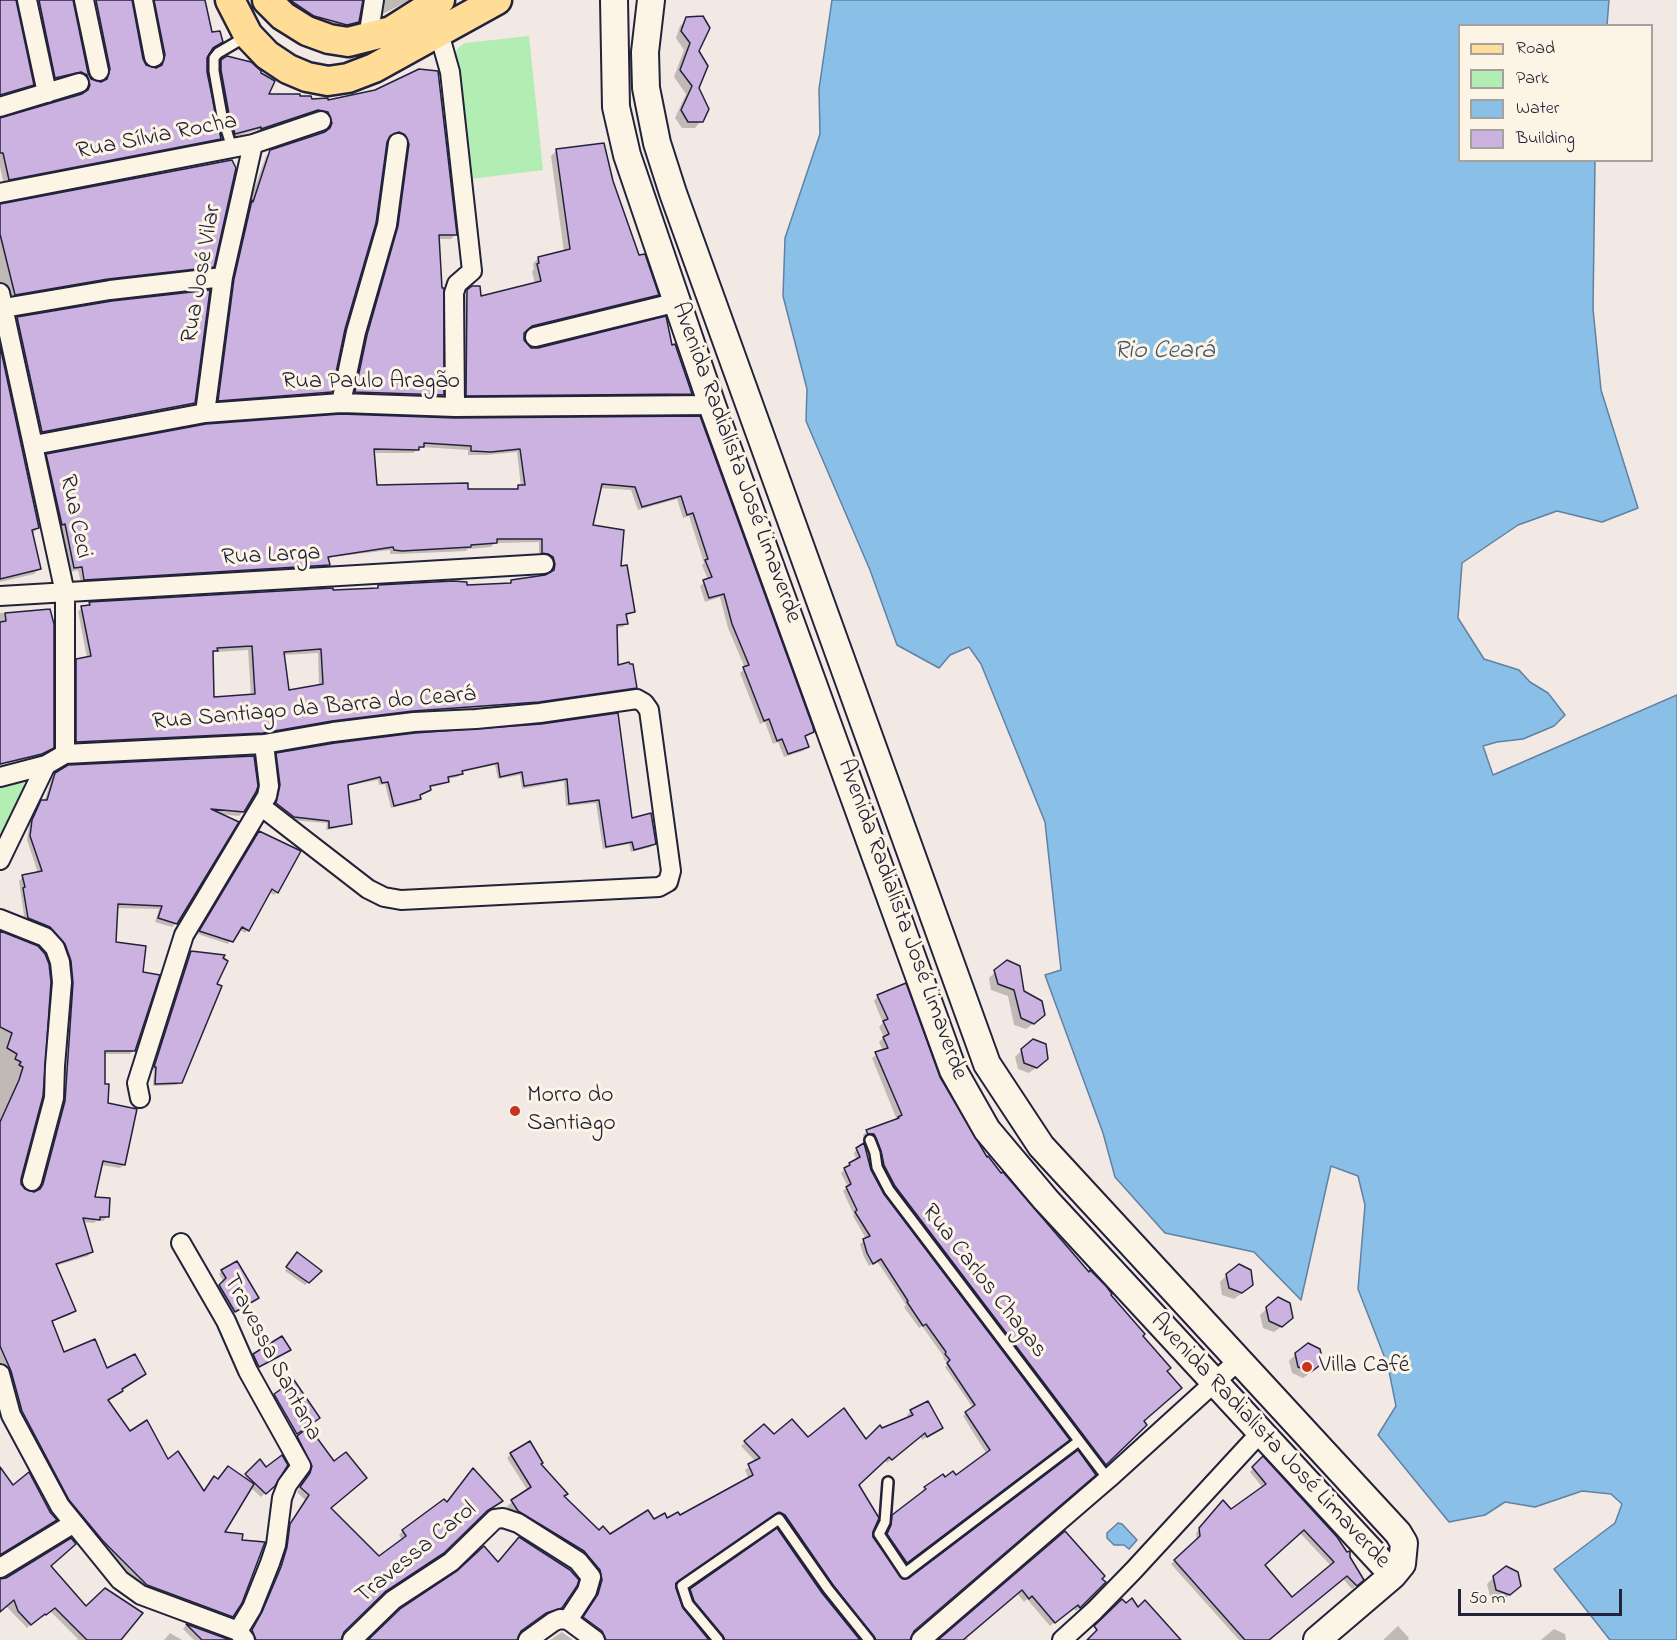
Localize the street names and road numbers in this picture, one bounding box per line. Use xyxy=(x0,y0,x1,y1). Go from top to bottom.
street label: Rua Sílvia Rocha xyxy=(74,108,240,168)
street label: Rua José Vilar xyxy=(177,202,229,346)
street label: Avenida Radialista José Limaverde xyxy=(663,299,807,627)
street label: Rua Paulo Aragão xyxy=(282,369,460,397)
street label: Rua Ceci xyxy=(51,473,97,561)
street label: Rua Larga xyxy=(221,540,321,574)
street label: Rua Santiago da Barra do Ceará xyxy=(151,682,477,738)
street label: Avenida Radialista José Limaverde xyxy=(829,756,973,1084)
street label: Rua Carlos Chagas xyxy=(914,1199,1052,1365)
street label: Travessa Santana xyxy=(215,1270,327,1446)
street label: Avenida Radialista José Limaverde xyxy=(1143,1308,1395,1576)
street label: Travessa Carol xyxy=(351,1496,483,1612)

